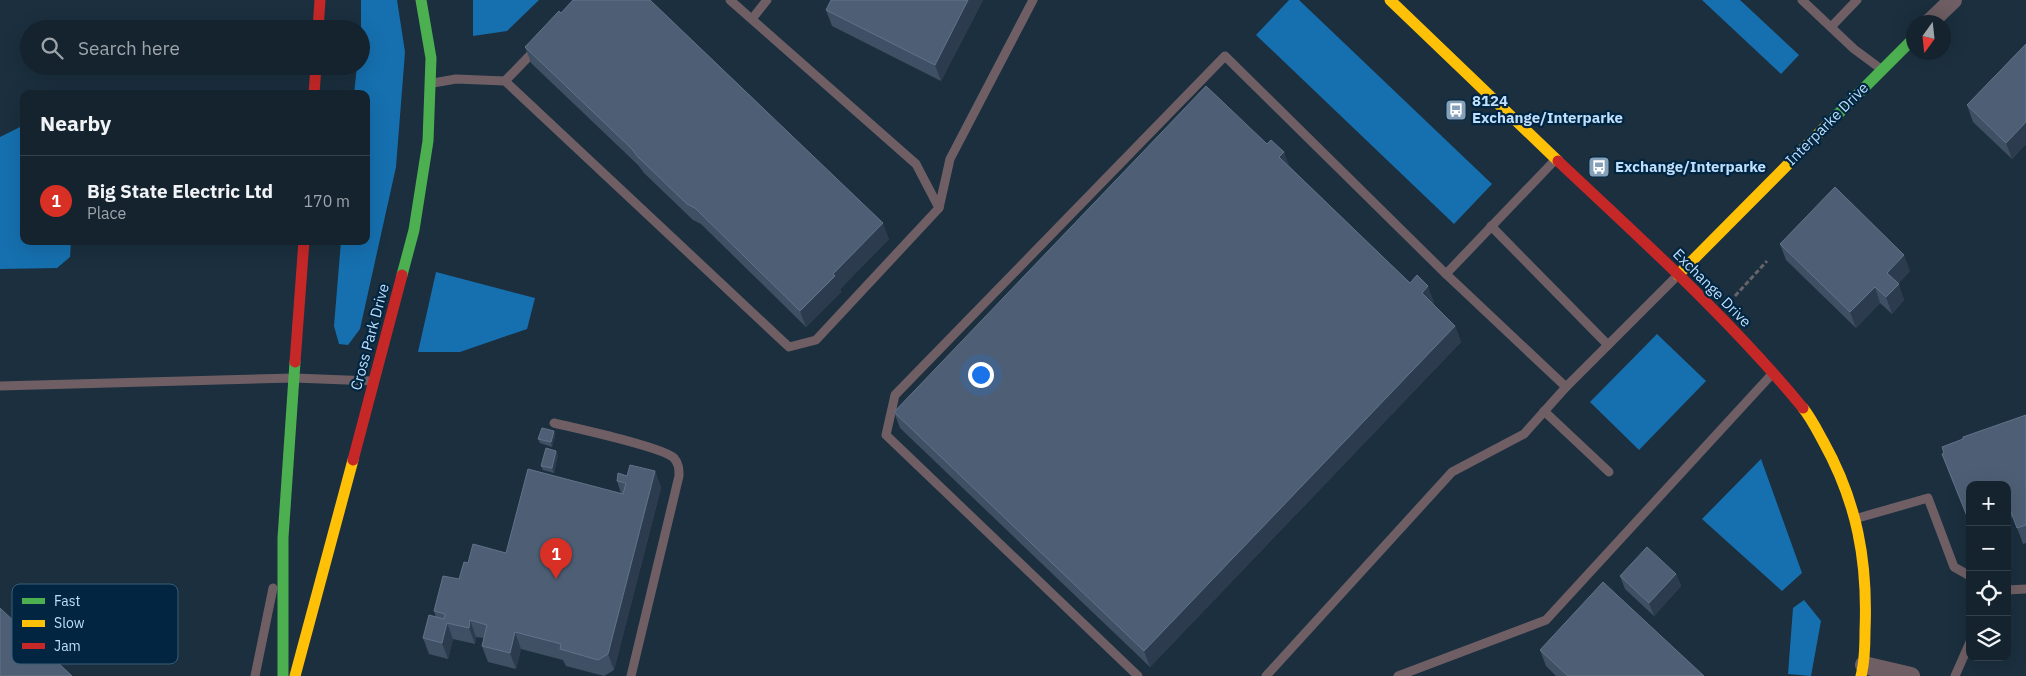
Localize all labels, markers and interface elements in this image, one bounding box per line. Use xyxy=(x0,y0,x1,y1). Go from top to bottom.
north arrow xyxy=(1906,15,1951,60)
search box xyxy=(20,20,370,75)
icon: search xyxy=(38,34,66,62)
text: Search here xyxy=(78,36,180,60)
street label: Interparke Drive xyxy=(1781,78,1872,169)
place label: 8124 Exchange/Interparke xyxy=(1472,91,1623,127)
bus stop icon: 8124 Exchange/Interparke xyxy=(1444,98,1468,122)
text: Nearby xyxy=(40,109,111,137)
bus stop icon: Exchange/Interparke xyxy=(1587,155,1611,179)
place label: Exchange/Interparke xyxy=(1615,157,1766,176)
text: Big State Electric Ltd xyxy=(87,179,273,203)
text: 1 xyxy=(51,191,61,211)
text: 170 m xyxy=(303,191,350,211)
text: Place xyxy=(87,203,126,223)
street label: Exchange Drive xyxy=(1669,244,1756,331)
street label: Cross Park Drive xyxy=(346,281,393,392)
your location xyxy=(968,362,994,388)
map controls xyxy=(1966,481,2011,661)
button: + xyxy=(1966,481,2011,526)
button: − xyxy=(1966,526,2011,571)
pin: 1 xyxy=(540,538,572,579)
button: locate xyxy=(1966,571,2011,616)
legend xyxy=(12,584,178,664)
text: Fast xyxy=(54,592,80,610)
text: Slow xyxy=(54,614,85,632)
button: layers xyxy=(1966,616,2011,661)
text: Jam xyxy=(54,637,81,655)

